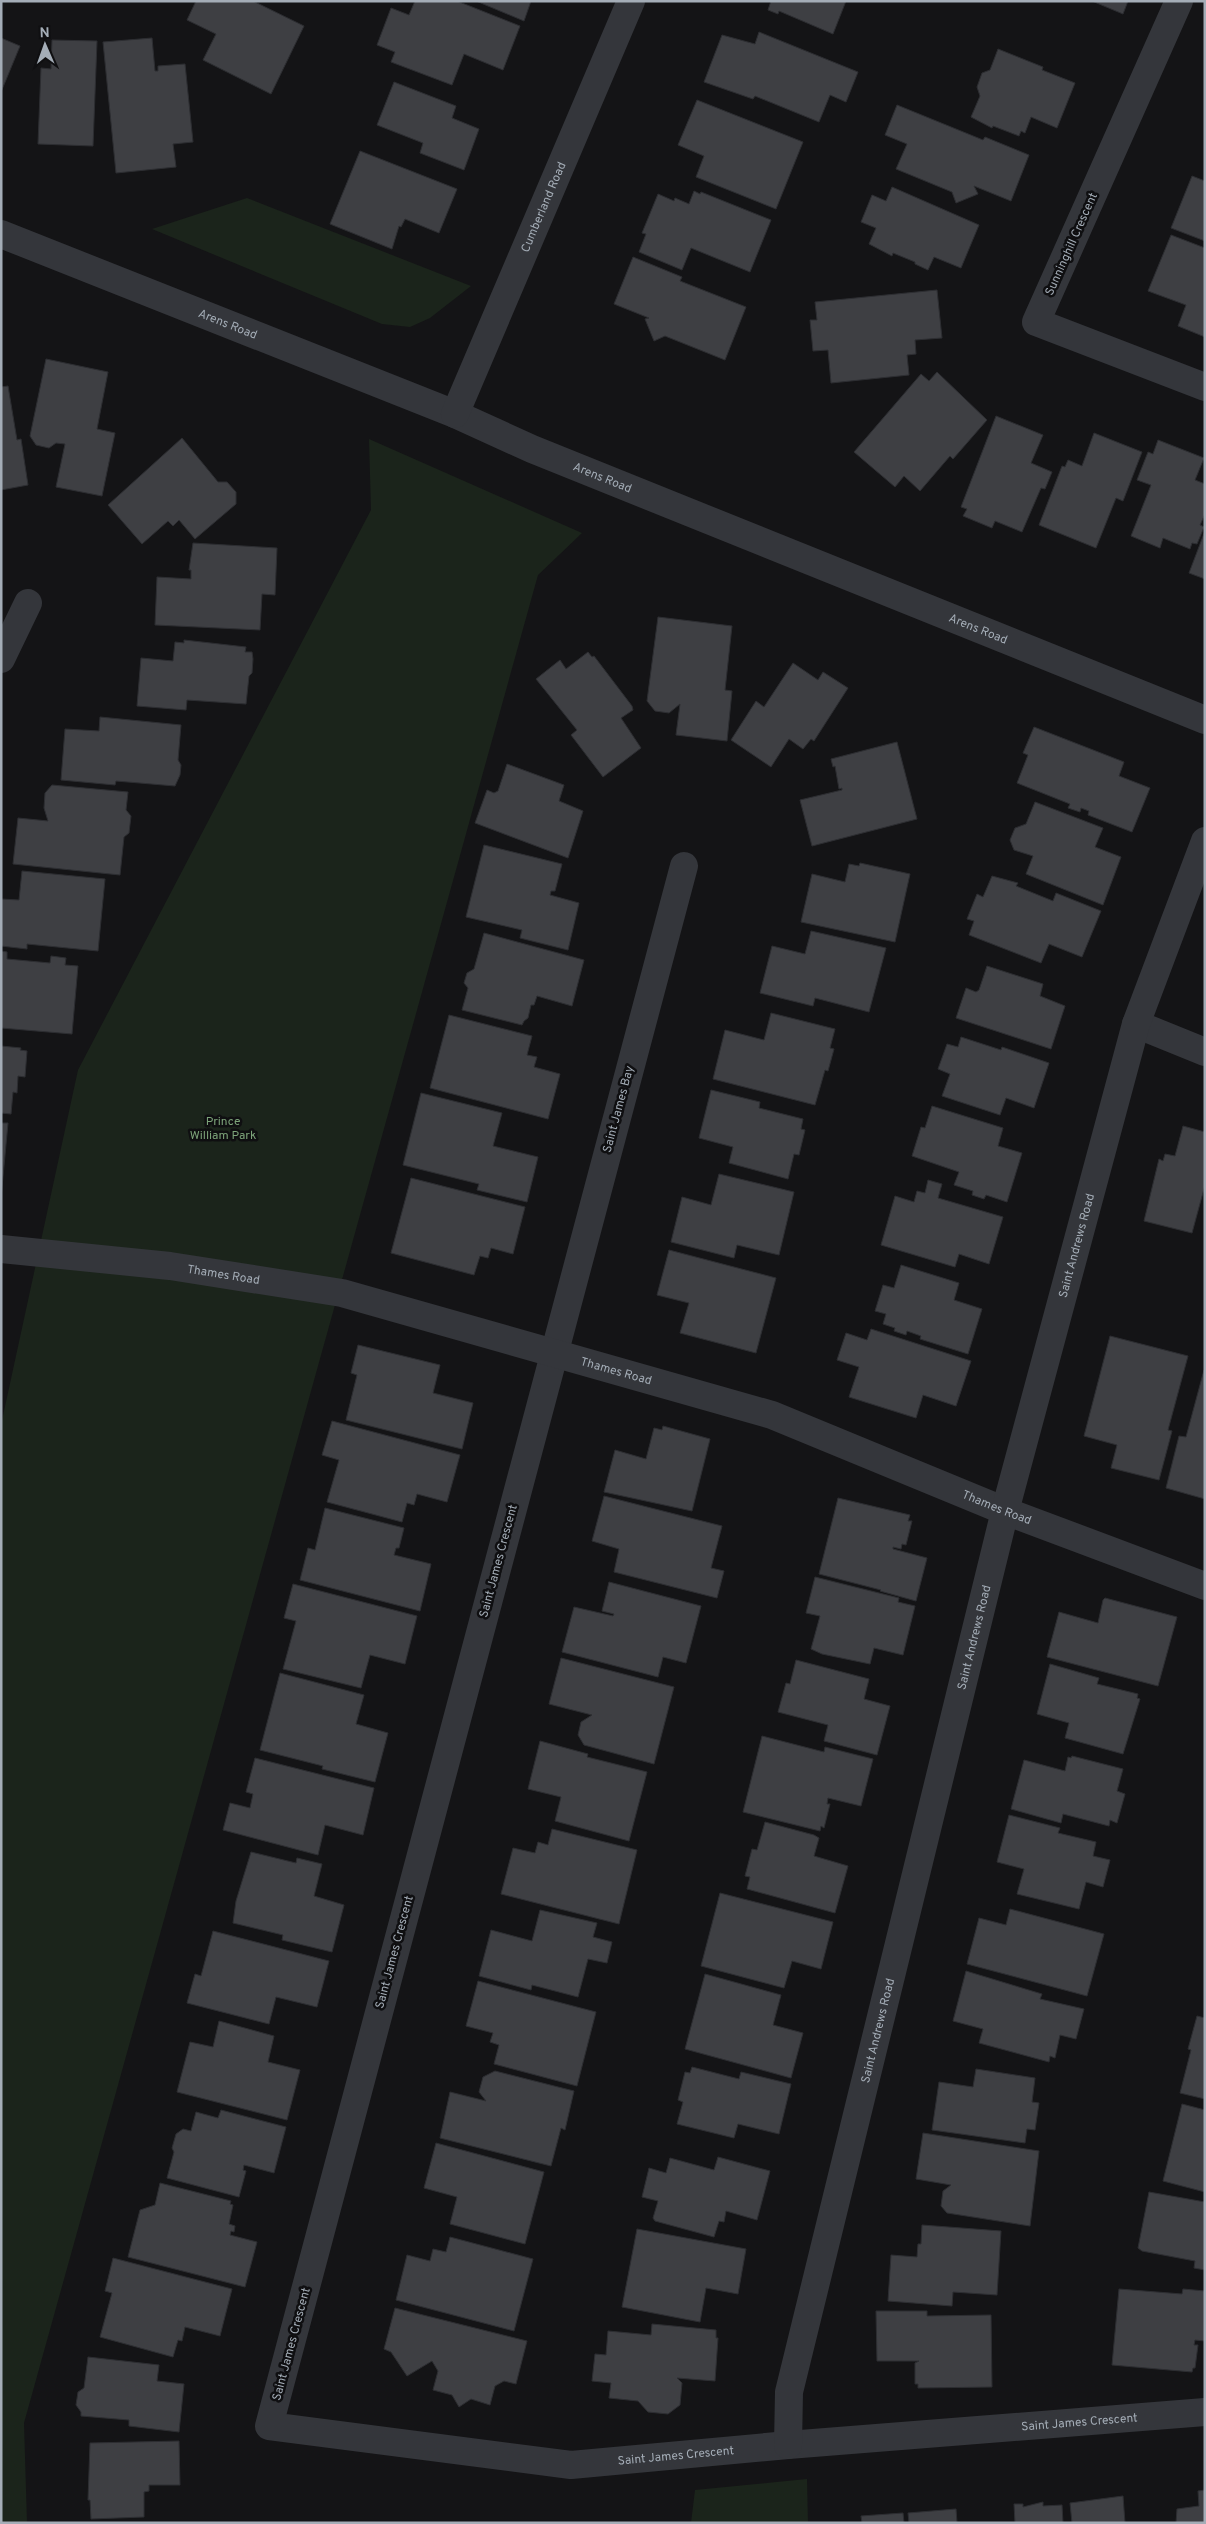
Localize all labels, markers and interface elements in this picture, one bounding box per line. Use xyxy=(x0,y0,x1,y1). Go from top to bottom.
north arrow xyxy=(20,20,70,70)
text: N xyxy=(39,25,50,42)
street label: Cumberland Road xyxy=(518,160,570,255)
street label: Sunninghill Crescent xyxy=(1042,190,1102,298)
street label: Arens Road xyxy=(196,306,259,344)
street label: Arens Road xyxy=(570,459,634,497)
street label: Arens Road xyxy=(946,611,1010,649)
street label: Saint James Bay xyxy=(600,1064,638,1154)
park label: Prince William Park xyxy=(190,1114,256,1144)
street label: Saint Andrews Road xyxy=(1056,1192,1099,1300)
street label: Thames Road xyxy=(186,1262,261,1289)
street label: Thames Road xyxy=(579,1354,653,1389)
street label: Thames Road xyxy=(959,1487,1033,1529)
street label: Saint James Crescent xyxy=(476,1503,522,1620)
street label: Saint Andrews Road xyxy=(954,1584,996,1692)
street label: Saint James Crescent xyxy=(372,1894,418,2011)
street label: Saint Andrews Road xyxy=(858,1977,899,2085)
street label: Saint James Crescent xyxy=(269,2286,315,2403)
street label: Saint James Crescent xyxy=(1021,2410,1138,2436)
street label: Saint James Crescent xyxy=(617,2443,735,2470)

